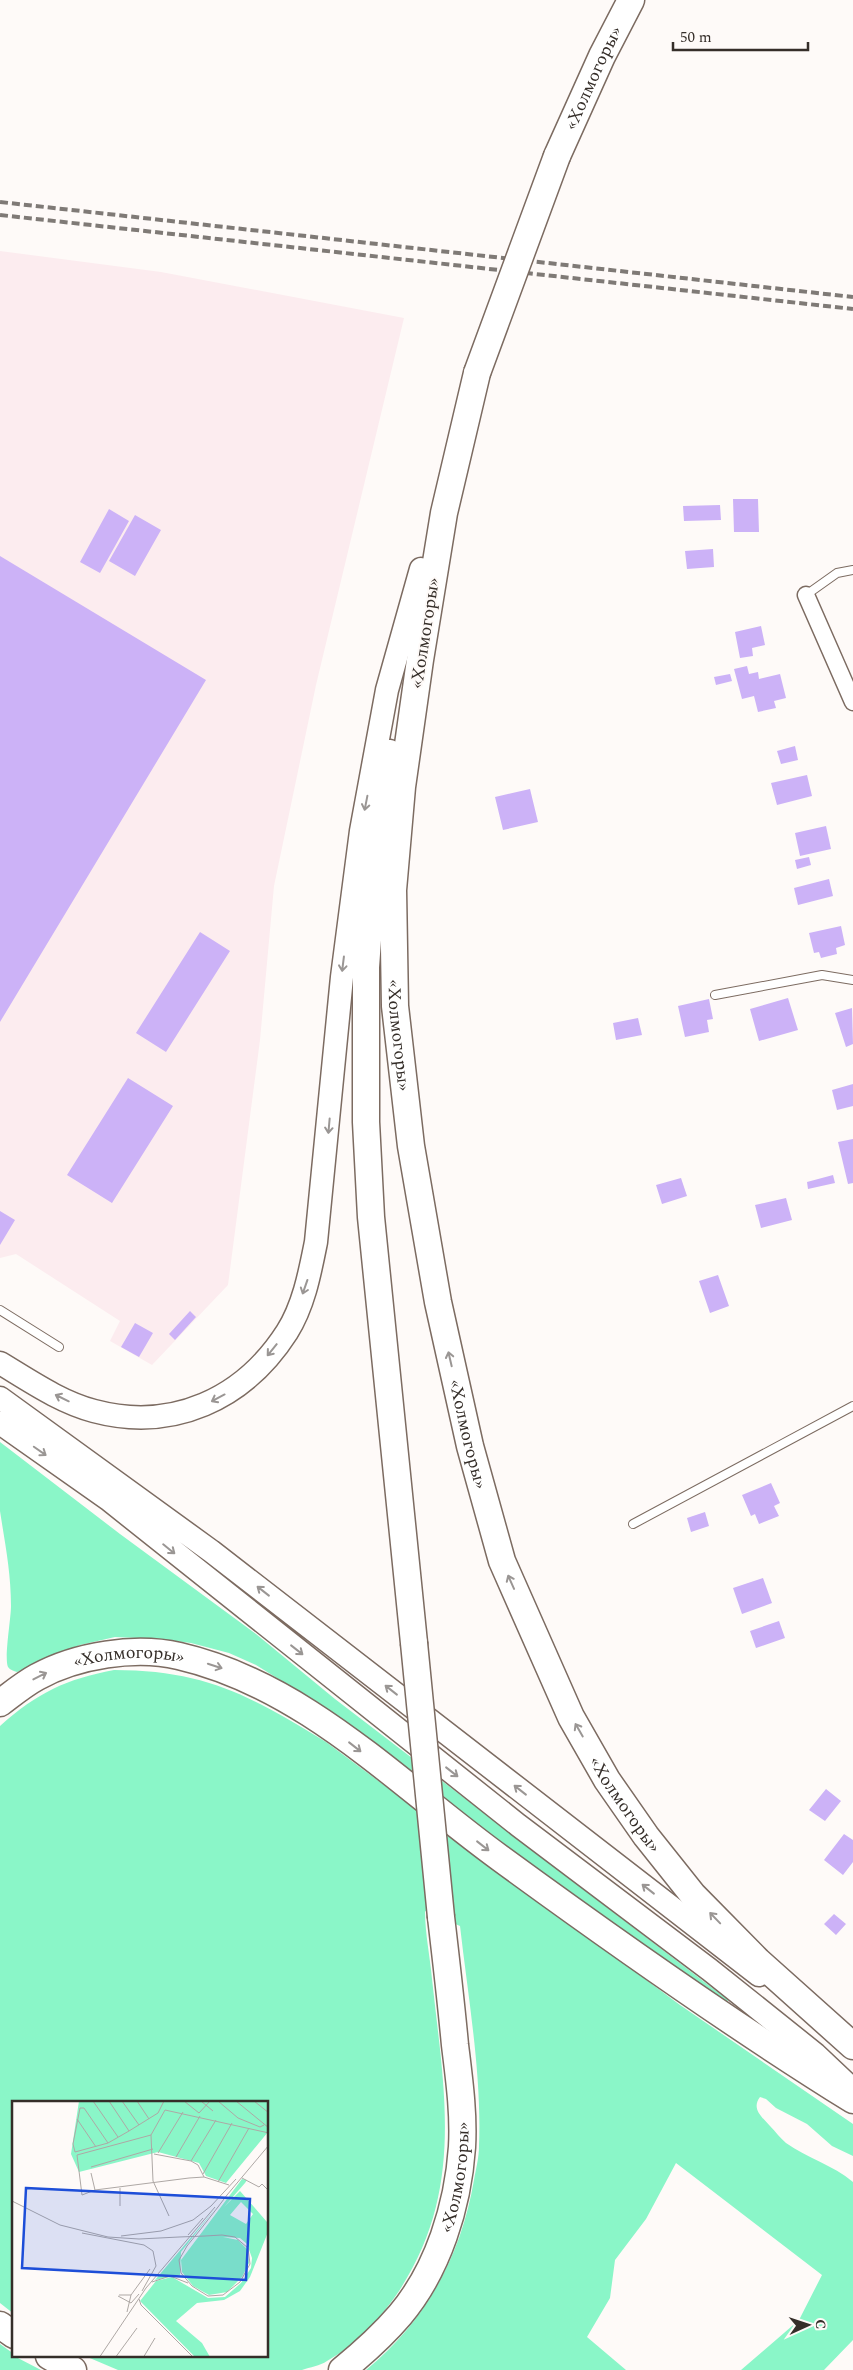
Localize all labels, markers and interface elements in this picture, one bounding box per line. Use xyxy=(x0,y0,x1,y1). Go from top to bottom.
scale bar xyxy=(673,20,808,52)
street label: «Холмогоры» xyxy=(557,21,629,134)
text: 50 m xyxy=(680,26,712,49)
street label: «Холмогоры» xyxy=(403,576,447,690)
one-way arrow xyxy=(361,795,370,811)
one-way arrow xyxy=(338,956,348,972)
street label: «Холмогоры» xyxy=(381,980,418,1093)
one-way arrow xyxy=(324,1118,333,1134)
one-way arrow xyxy=(300,1278,310,1294)
one-way arrow xyxy=(266,1343,277,1356)
one-way arrow xyxy=(445,1351,454,1367)
street label: «Холмогоры» xyxy=(442,1377,495,1492)
one-way arrow xyxy=(55,1393,70,1402)
one-way arrow xyxy=(211,1393,226,1403)
one-way arrow xyxy=(33,1446,47,1456)
one-way arrow xyxy=(163,1543,176,1554)
one-way arrow xyxy=(506,1575,515,1590)
one-way arrow xyxy=(256,1586,270,1596)
street label: «Холмогоры» xyxy=(70,1638,187,1675)
one-way arrow xyxy=(290,1644,303,1655)
one-way arrow xyxy=(207,1662,223,1672)
one-way arrow xyxy=(33,1671,48,1681)
one-way arrow xyxy=(385,1685,398,1696)
one-way arrow xyxy=(573,1724,583,1738)
one-way arrow xyxy=(348,1741,361,1752)
street label: «Холмогоры» xyxy=(583,1751,668,1859)
one-way arrow xyxy=(445,1767,458,1778)
one-way arrow xyxy=(513,1785,527,1795)
one-way arrow xyxy=(477,1840,490,1851)
one-way arrow xyxy=(642,1884,655,1895)
one-way arrow xyxy=(709,1911,721,1924)
inset map xyxy=(12,2101,269,2358)
street label: «Холмогоры» xyxy=(432,2122,476,2236)
north arrow xyxy=(783,2300,833,2350)
text: С xyxy=(810,2319,831,2330)

